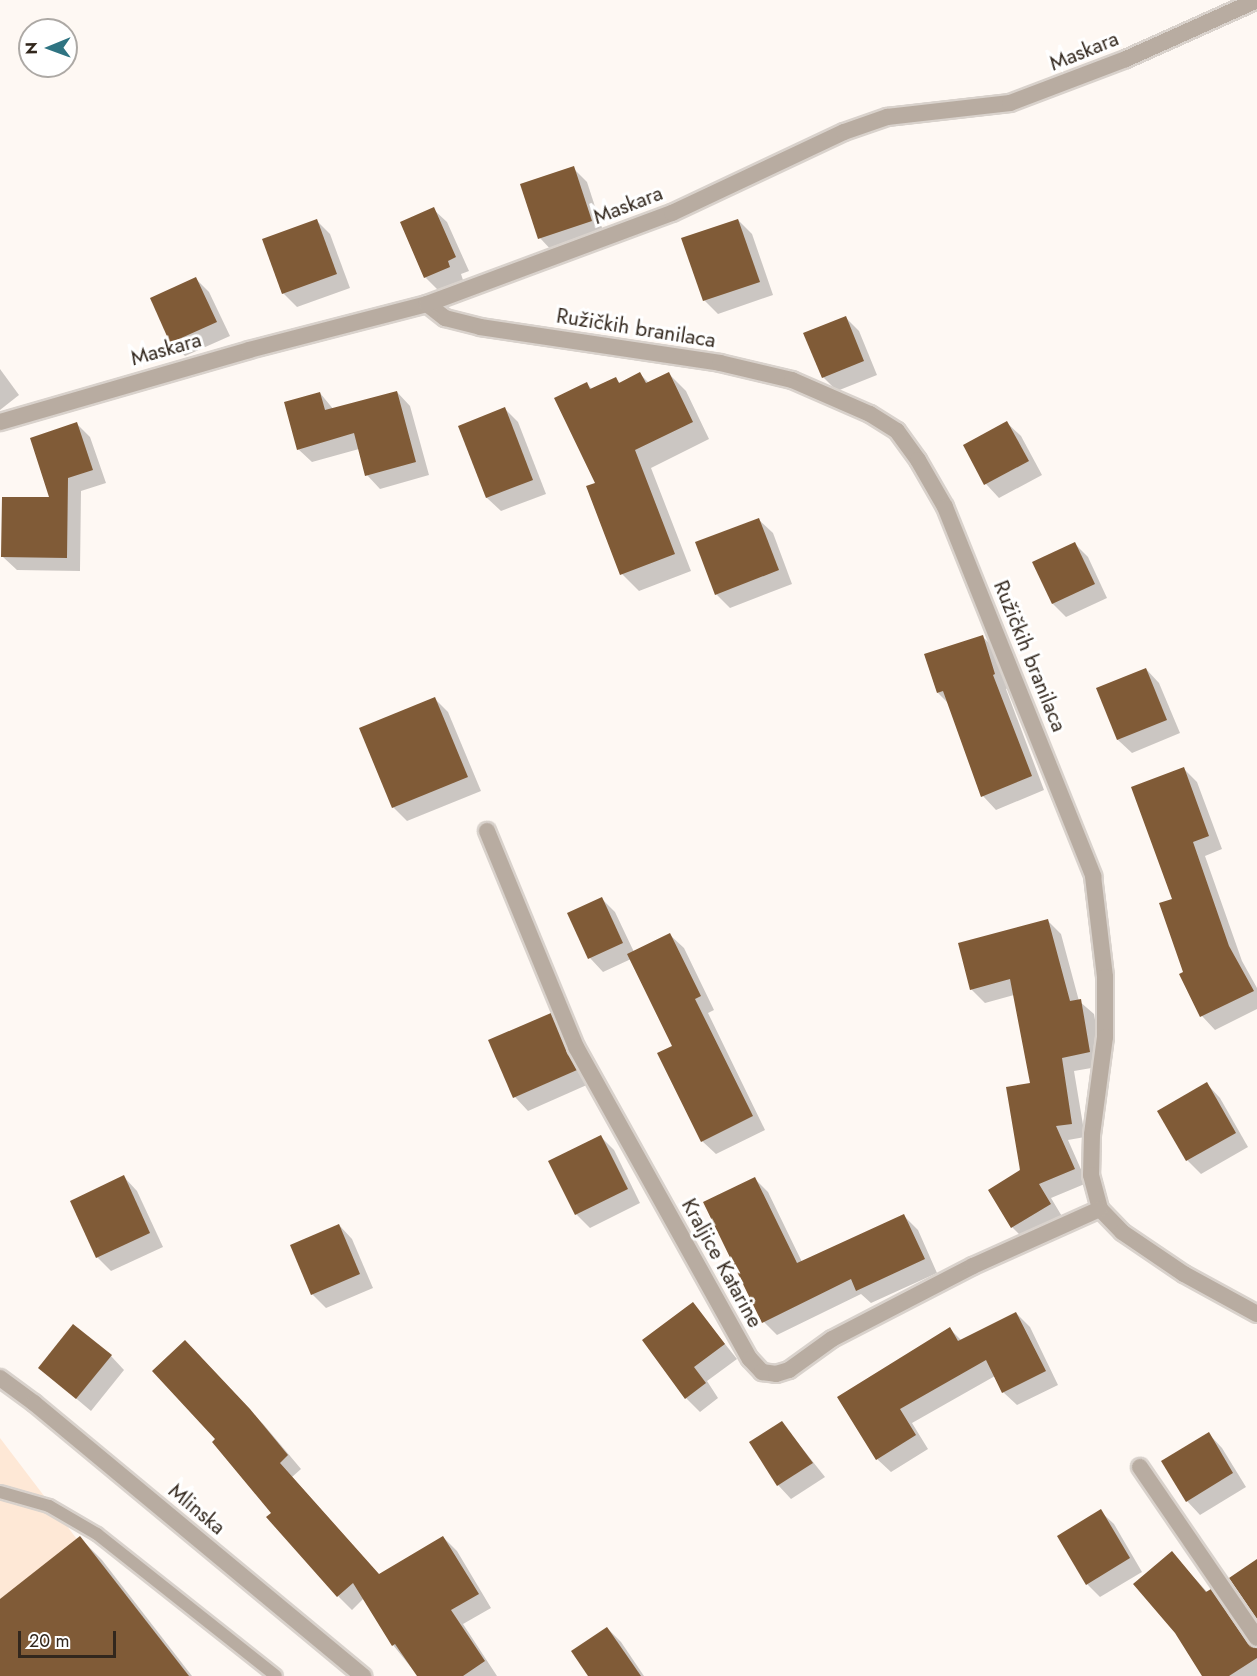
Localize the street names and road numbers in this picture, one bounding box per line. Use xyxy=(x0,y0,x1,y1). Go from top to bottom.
street label: Maskara xyxy=(1046,26,1122,76)
street label: Maskara xyxy=(590,180,666,230)
street label: Ružičkih branilaca xyxy=(555,303,717,353)
street label: Maskara xyxy=(128,327,204,371)
street label: Ružičkih branilaca xyxy=(988,577,1072,735)
street label: Kraljice Katarine xyxy=(676,1194,768,1332)
street label: Mlinska xyxy=(164,1478,230,1540)

